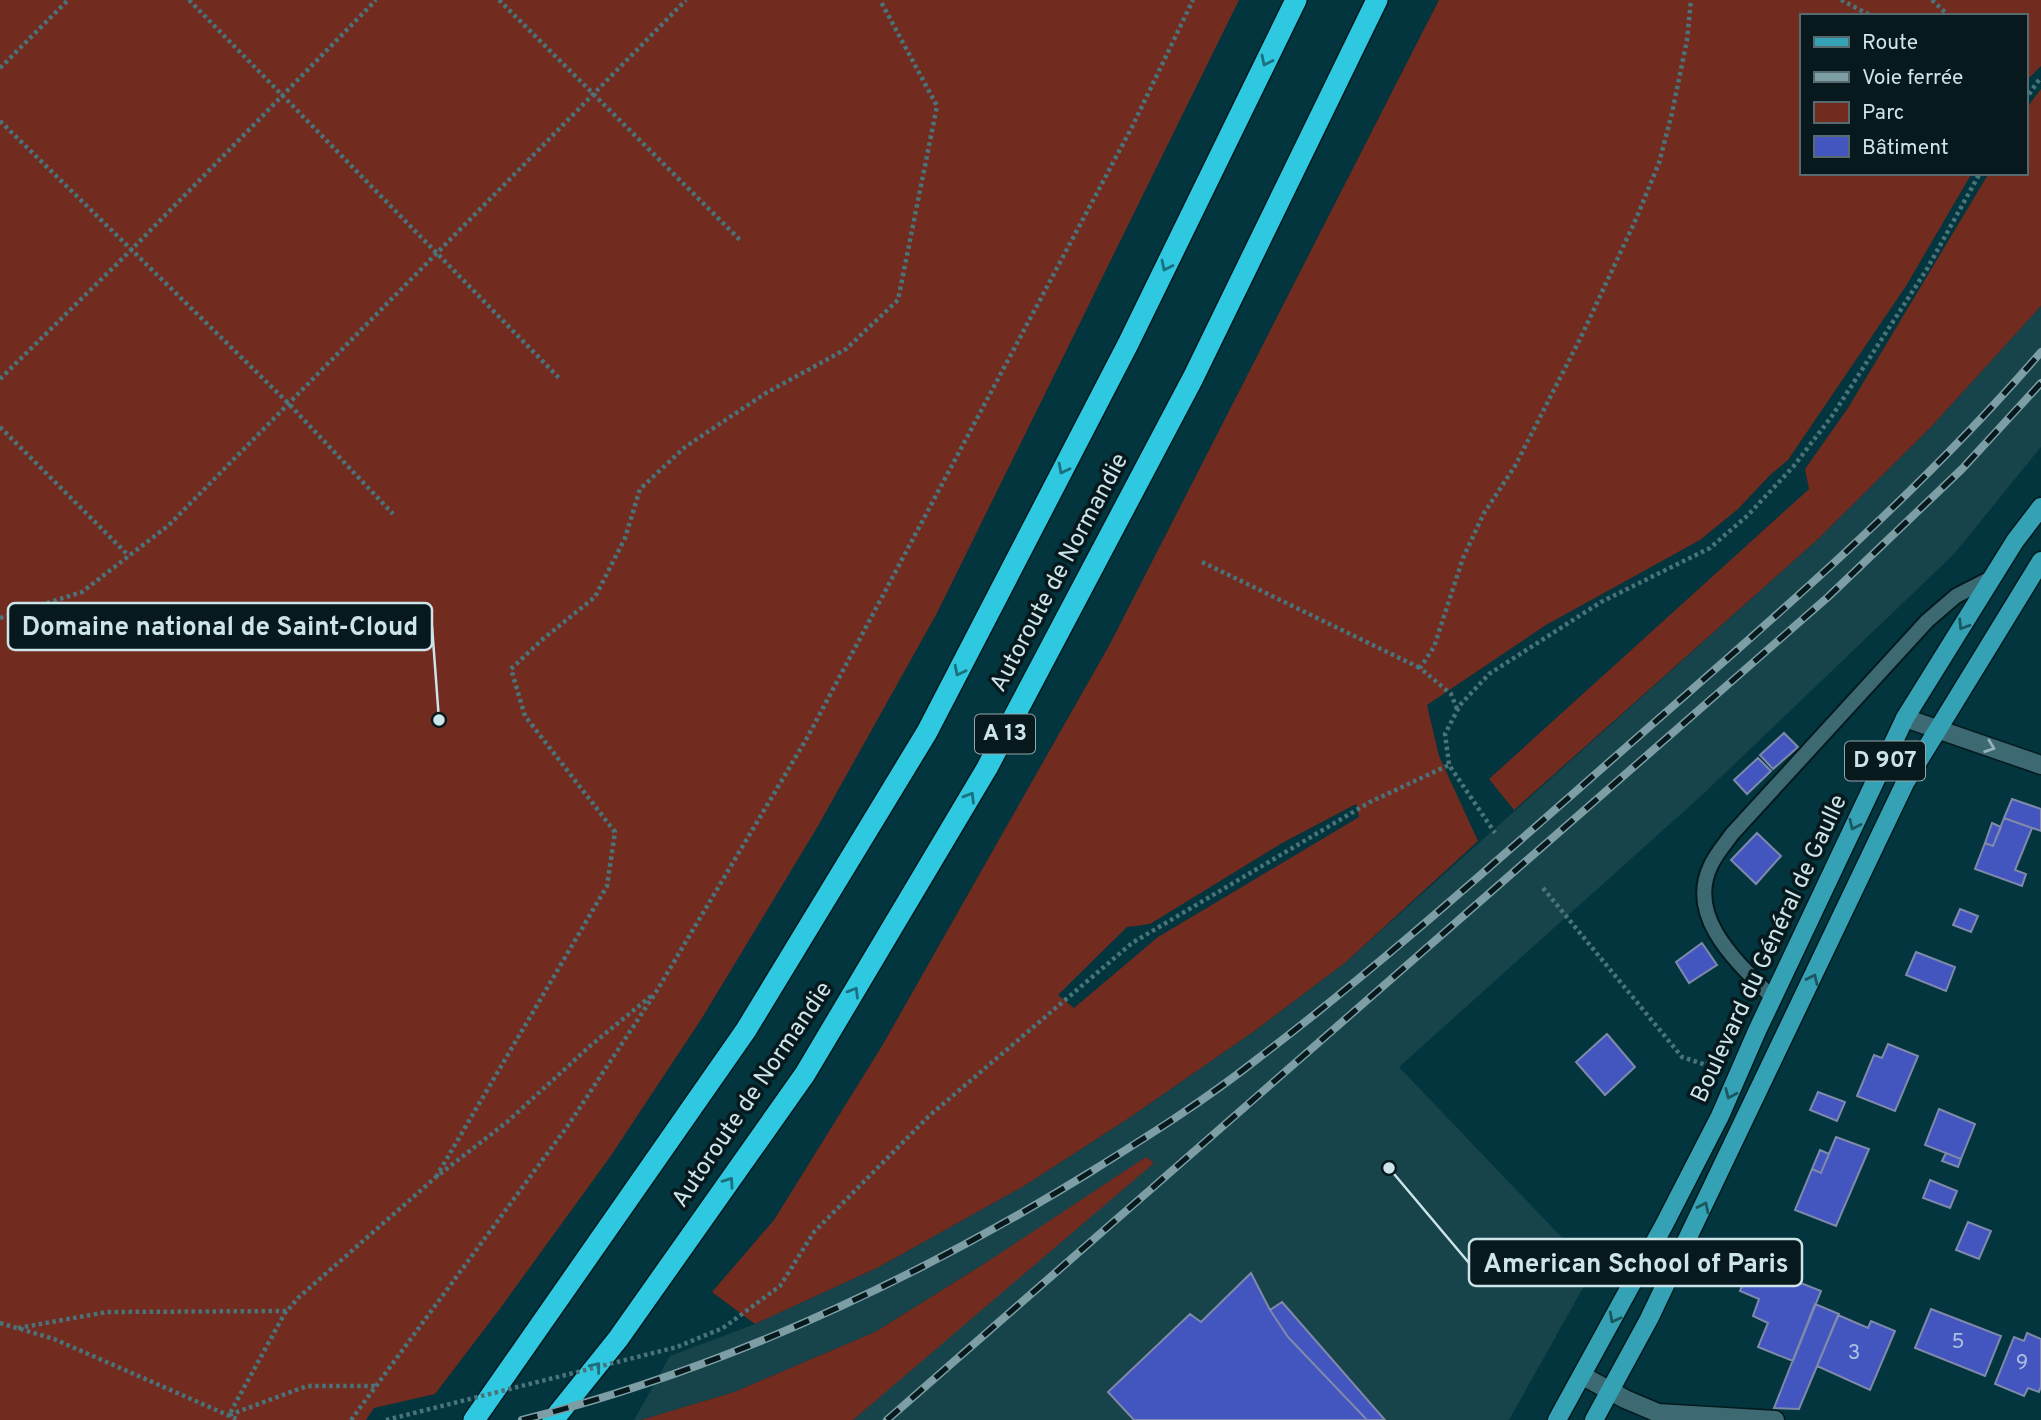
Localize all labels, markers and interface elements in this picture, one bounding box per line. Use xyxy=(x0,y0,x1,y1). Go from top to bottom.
legend xyxy=(1800,14,2027,175)
text: Route xyxy=(1862,30,1918,57)
one-way arrow xyxy=(1260,54,1274,66)
text: Voie ferrée xyxy=(1862,65,1963,92)
text: Parc xyxy=(1862,100,1904,127)
text: Bâtiment xyxy=(1862,135,1949,162)
one-way arrow xyxy=(1160,259,1174,271)
street label: Autoroute de Normandie xyxy=(984,448,1136,698)
one-way arrow xyxy=(1058,461,1072,474)
callout: Domaine national de Saint-Cloud xyxy=(8,603,432,650)
text: Domaine national de Saint-Cloud xyxy=(22,612,418,645)
one-way arrow xyxy=(1958,618,1971,631)
one-way arrow xyxy=(954,664,967,676)
road number: A 13 xyxy=(975,714,1035,754)
one-way arrow xyxy=(1983,739,1995,753)
road number: D 907 xyxy=(1845,741,1925,780)
street label: Boulevard du Général de Gaulle xyxy=(1685,790,1855,1108)
one-way arrow xyxy=(962,791,975,804)
one-way arrow xyxy=(1849,818,1863,830)
one-way arrow xyxy=(1804,974,1818,987)
street label: Autoroute de Normandie xyxy=(666,976,840,1214)
one-way arrow xyxy=(845,987,858,1000)
one-way arrow xyxy=(1724,1086,1738,1099)
one-way arrow xyxy=(720,1177,733,1190)
one-way arrow xyxy=(1695,1202,1709,1214)
callout: American School of Paris xyxy=(1469,1239,1802,1286)
text: American School of Paris xyxy=(1483,1249,1789,1282)
one-way arrow xyxy=(1609,1310,1622,1323)
house number: 5 xyxy=(1951,1329,1965,1356)
house number: 3 xyxy=(1848,1340,1860,1367)
house number: 9 xyxy=(2016,1350,2028,1377)
one-way arrow xyxy=(587,1362,600,1374)

